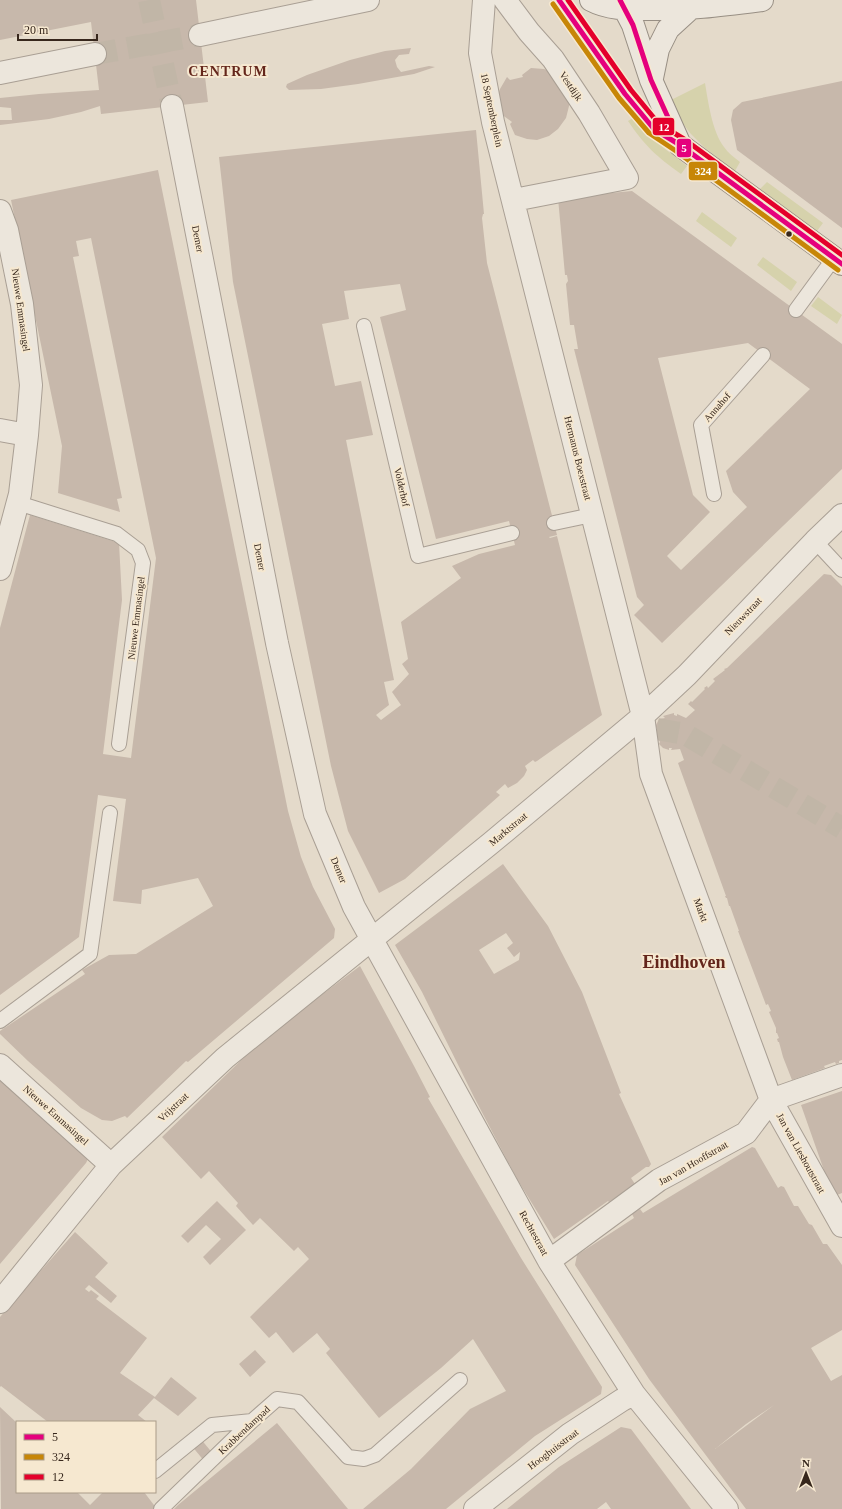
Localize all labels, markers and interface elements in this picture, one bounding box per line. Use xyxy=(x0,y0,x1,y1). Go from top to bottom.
scale bar xyxy=(18,16,97,42)
text: 20 m xyxy=(24,23,49,37)
district label: CENTRUM xyxy=(188,64,268,79)
street label: Vestdijk xyxy=(557,69,585,103)
street label: 18 Septemberplein xyxy=(479,72,505,148)
line badge: 12 xyxy=(652,117,675,136)
text: 12 xyxy=(659,121,670,133)
line badge: 5 xyxy=(676,138,692,158)
text: 5 xyxy=(681,142,687,154)
line badge: 324 xyxy=(688,161,718,181)
text: 324 xyxy=(695,165,712,177)
street label: Demer xyxy=(190,225,206,254)
unlabelled marker xyxy=(784,229,794,239)
street label: Nieuwe Emmasingel xyxy=(10,268,32,352)
street label: Annahof xyxy=(701,390,733,424)
street label: Hermanus Boexstraat xyxy=(562,415,594,501)
street label: Volderhof xyxy=(392,466,412,508)
street label: Demer xyxy=(252,543,268,572)
street label: Nieuwe Emmasingel xyxy=(125,576,147,660)
street label: Nieuwstraat xyxy=(722,595,764,637)
street label: Marktstraat xyxy=(487,810,529,848)
street label: Demer xyxy=(329,855,350,885)
street label: Markt xyxy=(692,897,710,924)
district label: Eindhoven xyxy=(642,952,726,972)
street label: Nieuwe Emmasingel xyxy=(21,1083,91,1147)
street label: Vrijstraat xyxy=(156,1090,190,1124)
street label: Jan van Lieshoutstraat xyxy=(775,1111,828,1195)
street label: Jan van Hooffstraat xyxy=(656,1139,730,1187)
street label: Rechtestraat xyxy=(517,1209,551,1257)
street label: Krabbendampad xyxy=(216,1403,272,1457)
legend xyxy=(16,1421,156,1493)
street label: Hooghuisstraat xyxy=(526,1426,581,1472)
text: 5 xyxy=(52,1430,58,1444)
text: 324 xyxy=(52,1450,70,1464)
north arrow xyxy=(786,1453,826,1493)
text: N xyxy=(802,1457,810,1469)
text: 12 xyxy=(52,1470,64,1484)

